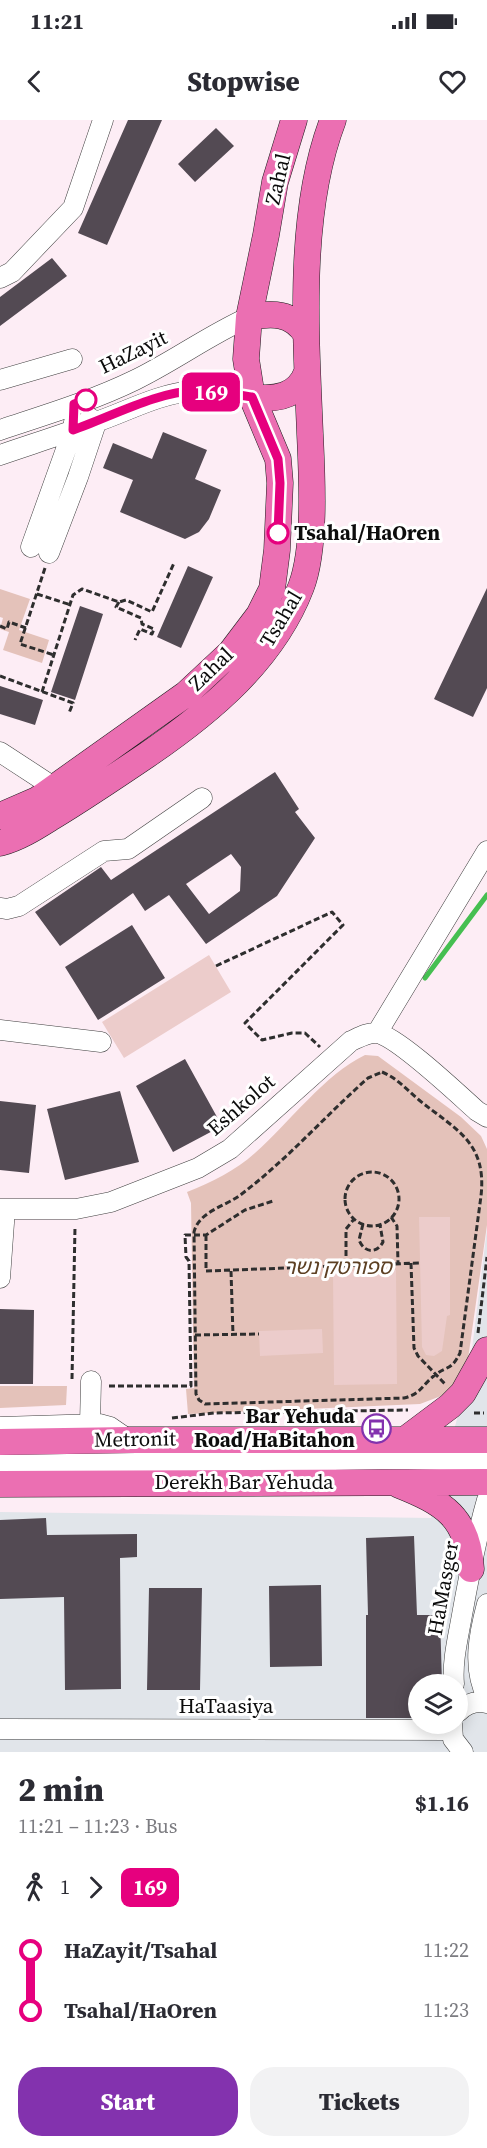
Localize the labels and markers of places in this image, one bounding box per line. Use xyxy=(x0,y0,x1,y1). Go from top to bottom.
unlabelled marker xyxy=(75,389,97,411)
place label: Tsahal/HaOren xyxy=(294,518,440,547)
marker: Tsahal/HaOren xyxy=(267,522,289,544)
place label: Bar Yehuda Road/HaBitahon xyxy=(194,1401,356,1454)
bus stop icon: Bar Yehuda Road/HaBitahon xyxy=(360,1412,392,1444)

